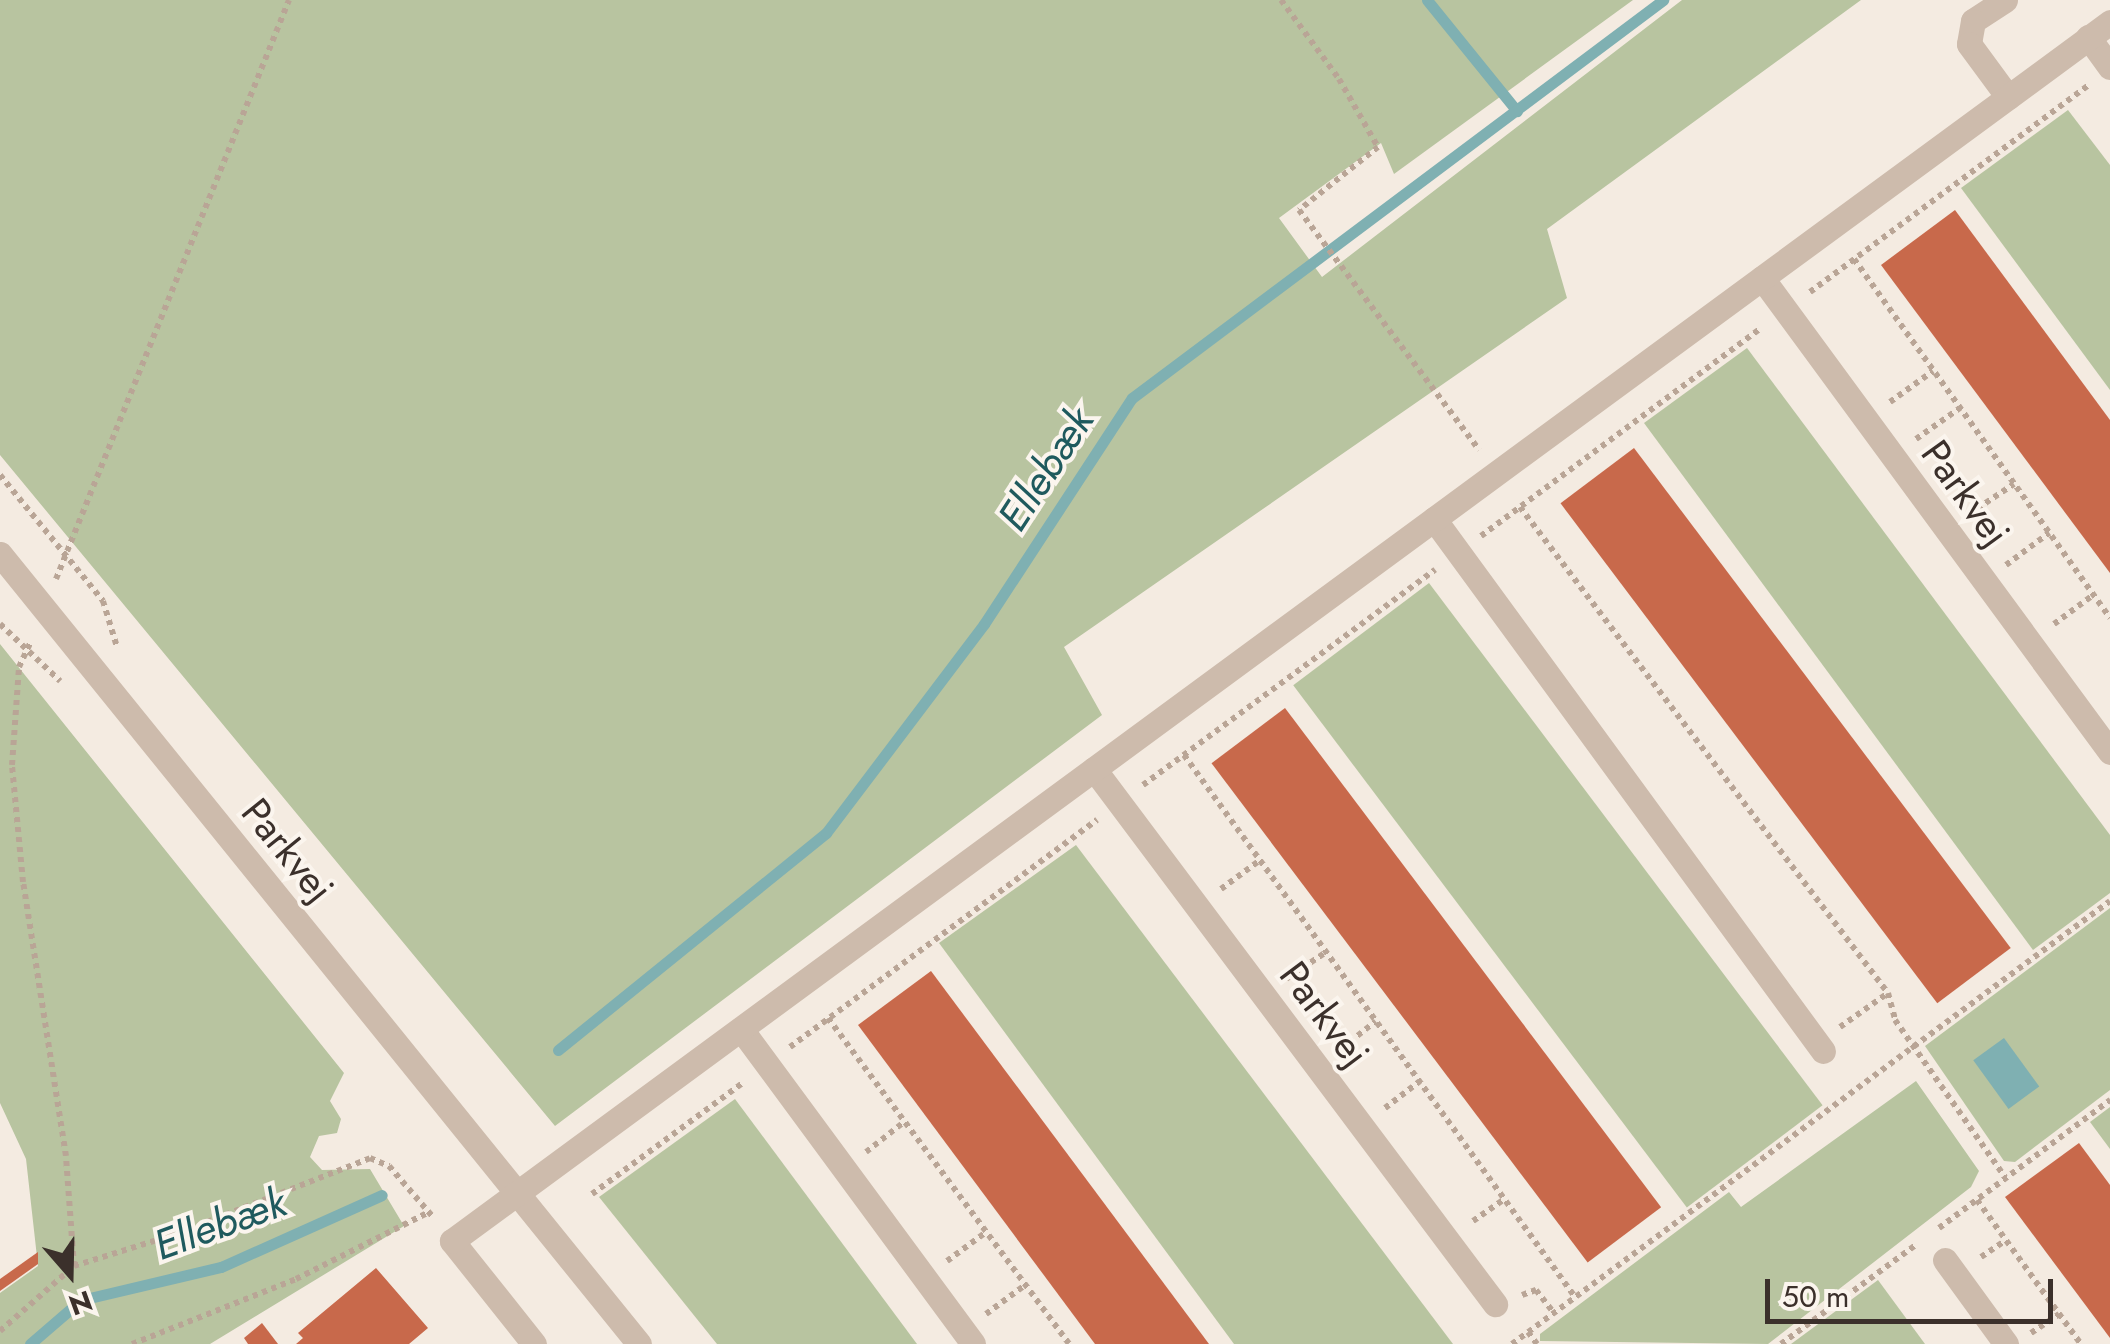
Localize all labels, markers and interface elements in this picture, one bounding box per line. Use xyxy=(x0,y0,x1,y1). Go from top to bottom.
water label: Ellebæk xyxy=(988,398,1104,540)
street label: Parkvej xyxy=(1911,431,2021,555)
street label: Parkvej xyxy=(232,788,344,912)
street label: Parkvej xyxy=(1270,952,1380,1076)
water label: Ellebæk xyxy=(147,1177,293,1271)
north arrow xyxy=(20,1224,120,1324)
scale bar xyxy=(1770,1259,2058,1321)
text: 50 m xyxy=(1782,1275,1849,1318)
text: N xyxy=(63,1280,98,1326)

